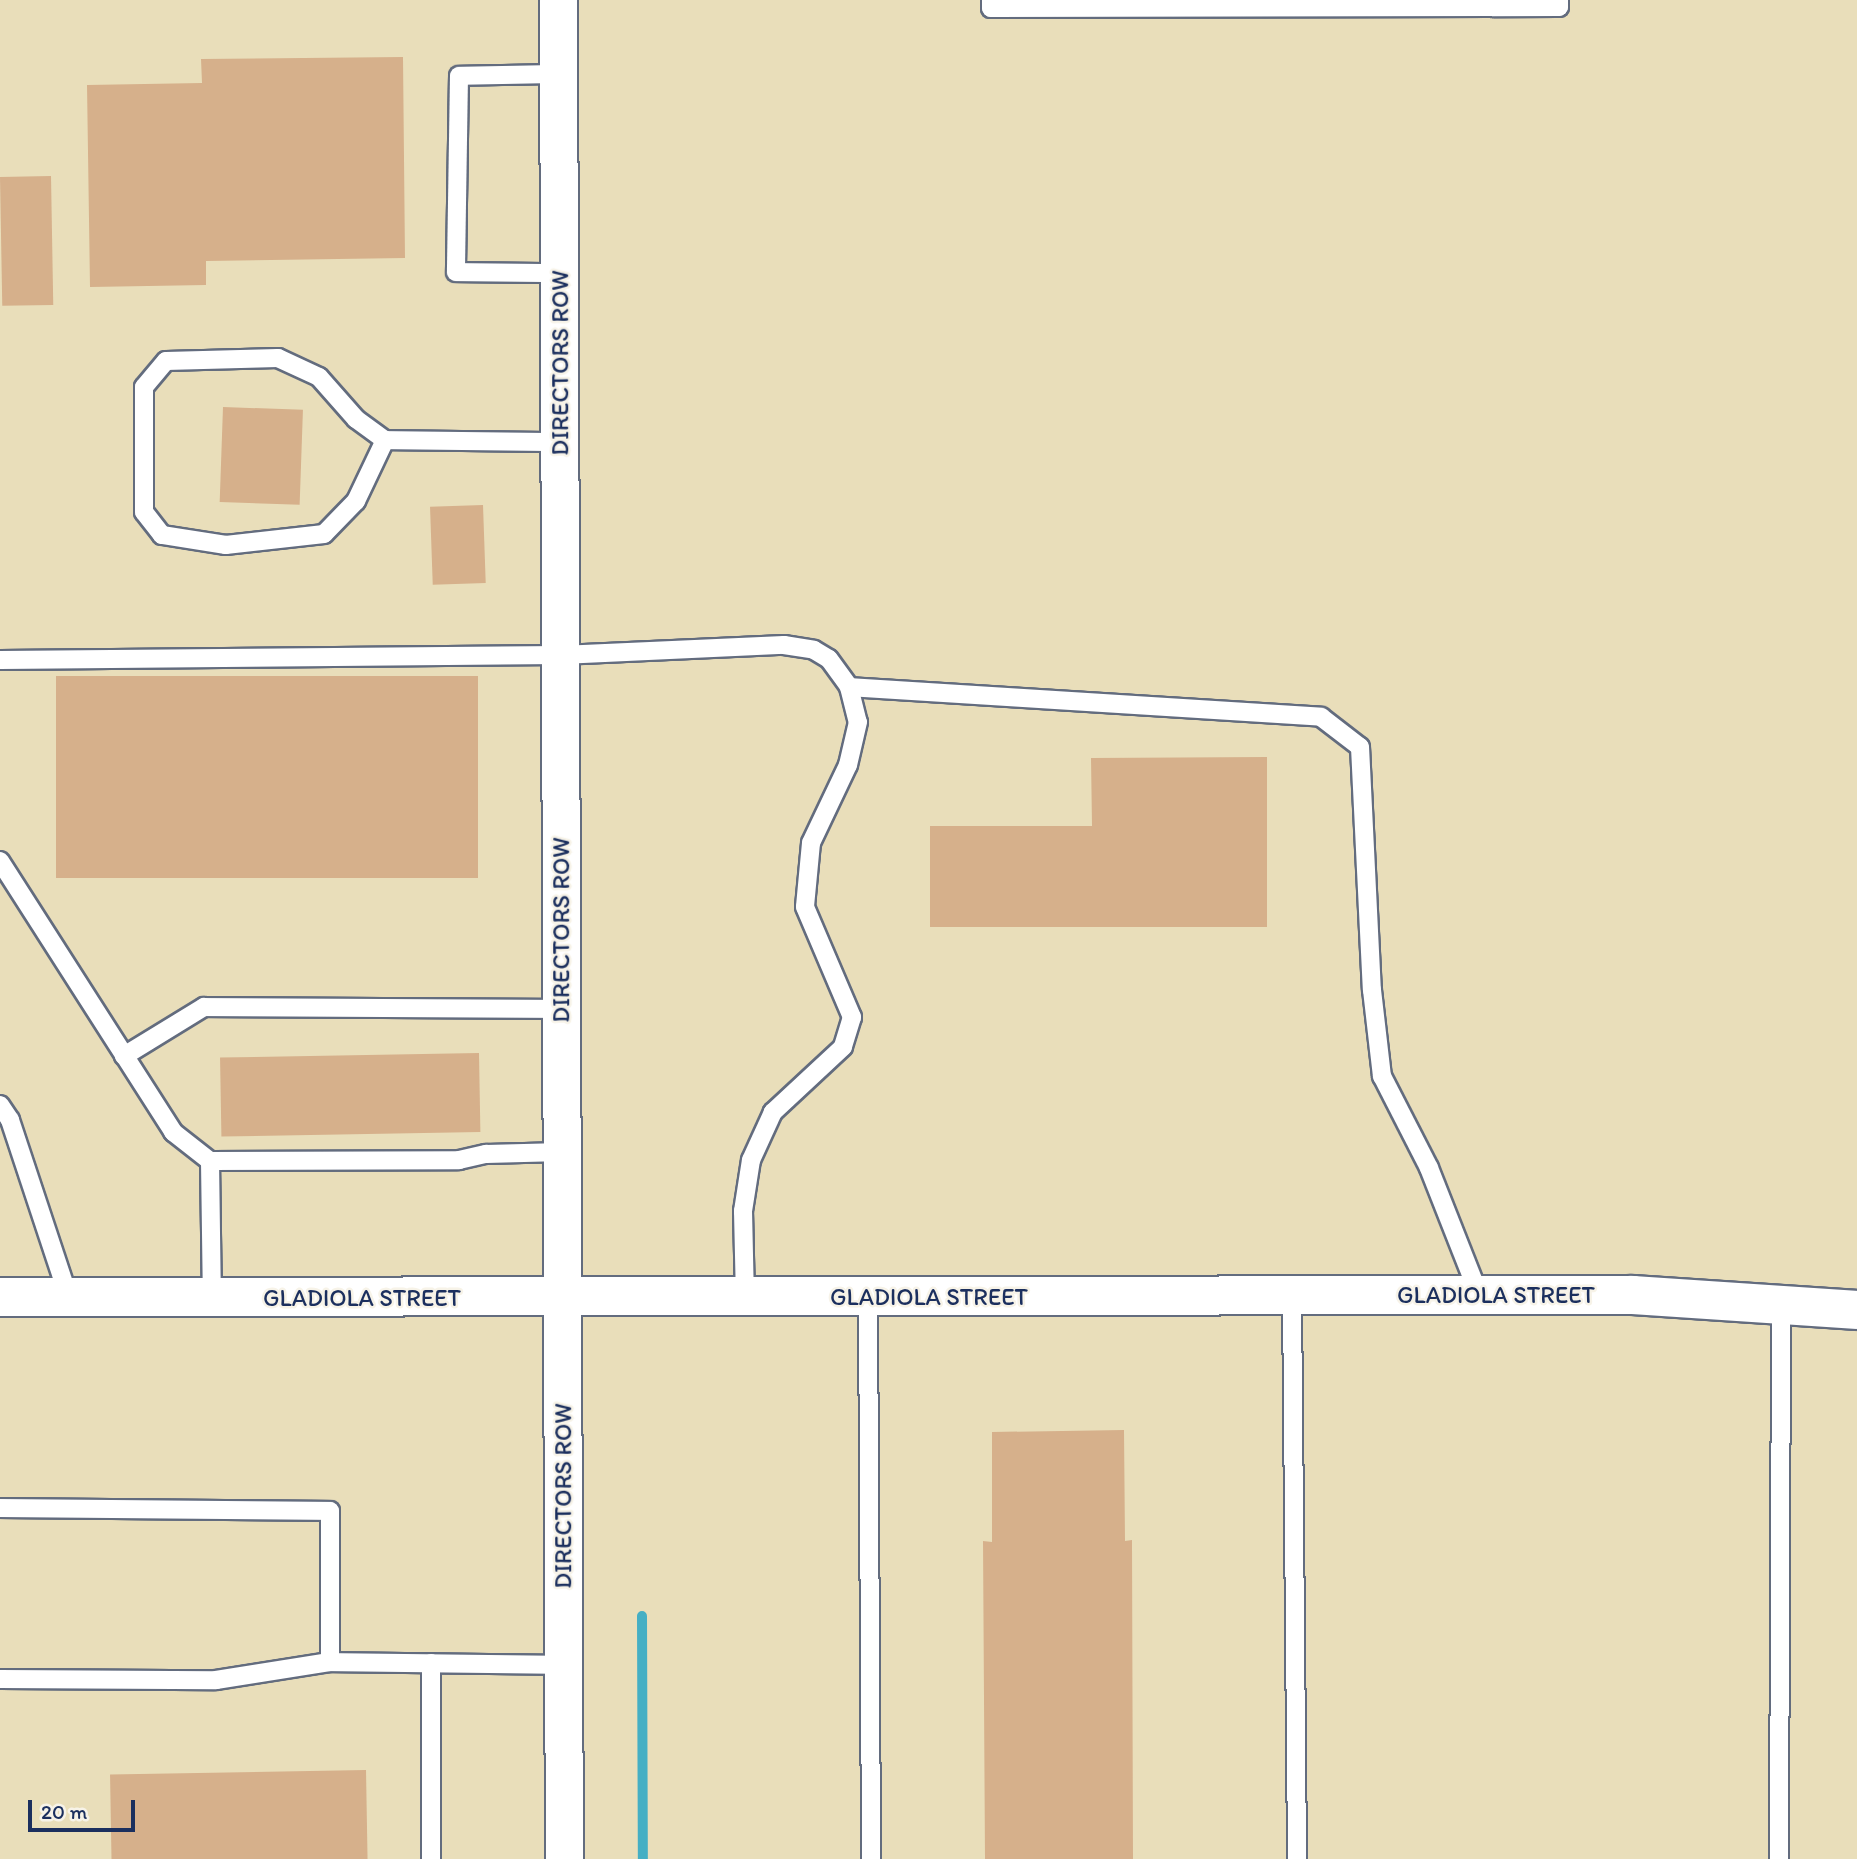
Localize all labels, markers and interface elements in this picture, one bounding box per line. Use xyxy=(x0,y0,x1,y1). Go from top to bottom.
street label: DIRECTORS ROW xyxy=(546,270,574,456)
street label: DIRECTORS ROW xyxy=(547,837,575,1023)
street label: GLADIOLA STREET xyxy=(1397,1281,1595,1309)
street label: GLADIOLA STREET xyxy=(830,1283,1028,1311)
street label: GLADIOLA STREET xyxy=(263,1284,461,1312)
street label: DIRECTORS ROW xyxy=(549,1403,577,1589)
scale bar xyxy=(32,1786,138,1830)
text: 20 m xyxy=(41,1799,87,1824)

